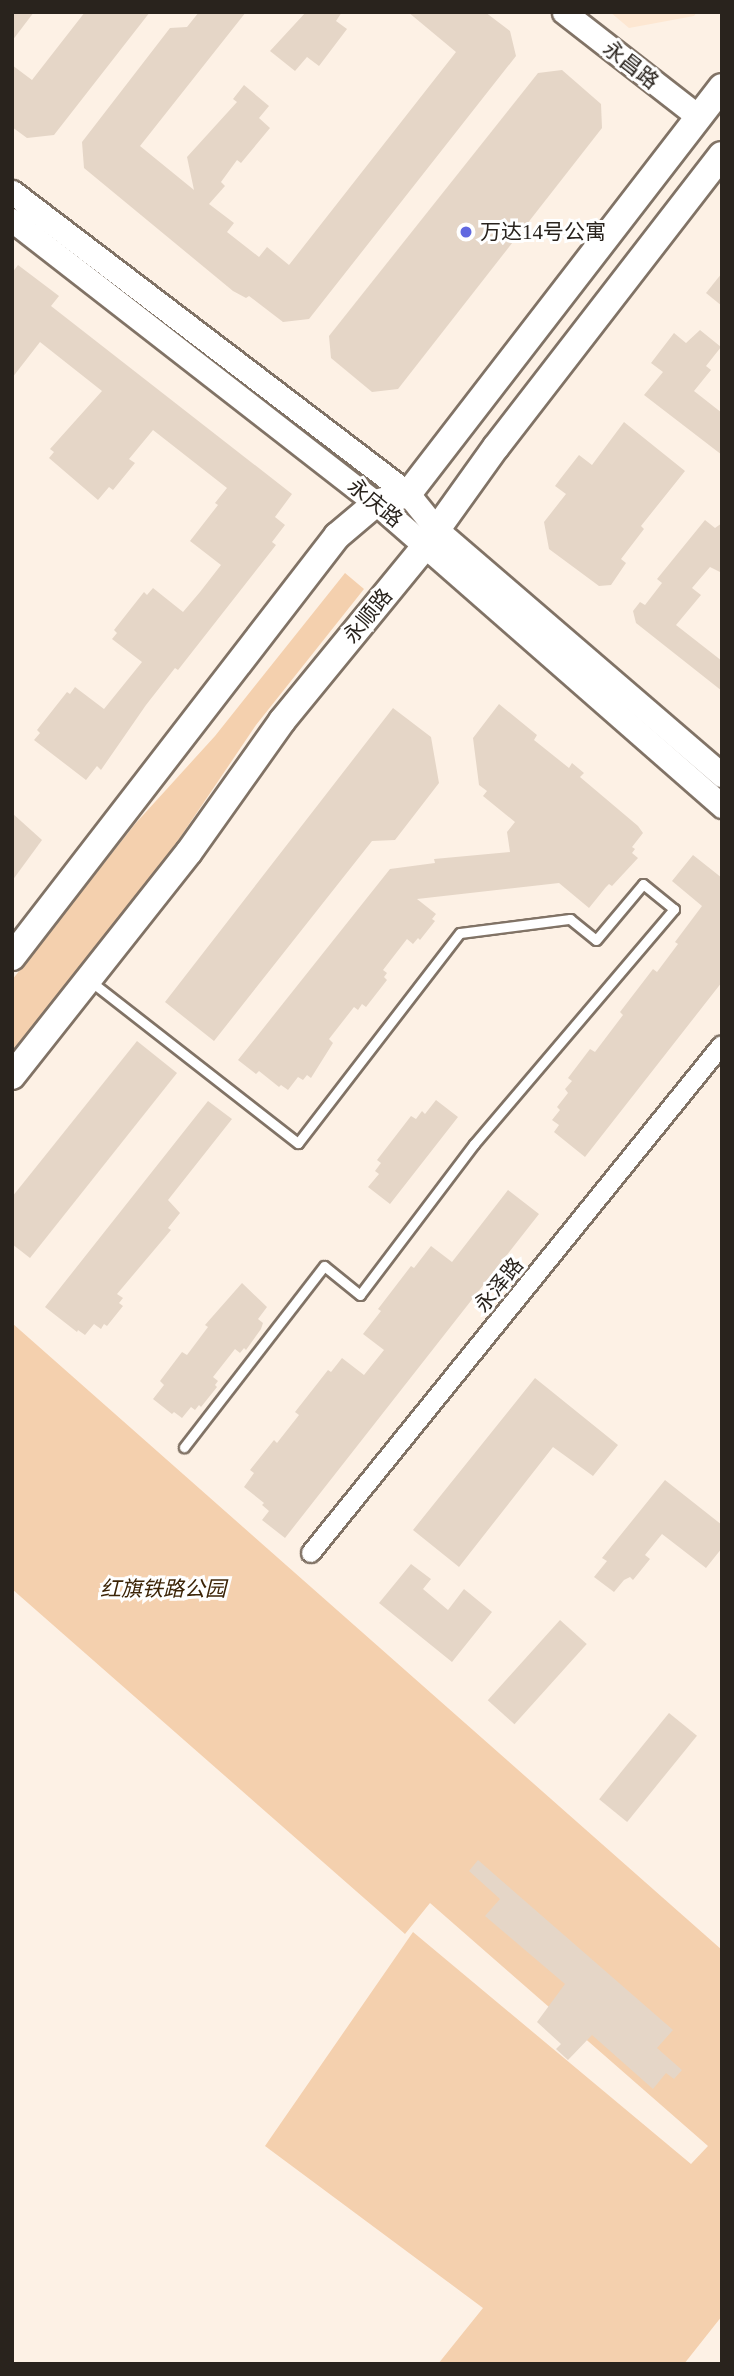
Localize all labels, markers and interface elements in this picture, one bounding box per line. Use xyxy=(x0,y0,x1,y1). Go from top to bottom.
street label: 永昌路 xyxy=(598,36,664,94)
place label: 万达14号公寓 xyxy=(480,219,606,245)
marker: 万达14号公寓 xyxy=(458,224,474,240)
street label: 永庆路 xyxy=(343,473,407,533)
street label: 永顺路 xyxy=(338,584,398,648)
street label: 永泽路 xyxy=(469,1253,529,1317)
park label: 红旗铁路公园 xyxy=(100,1576,226,1602)

